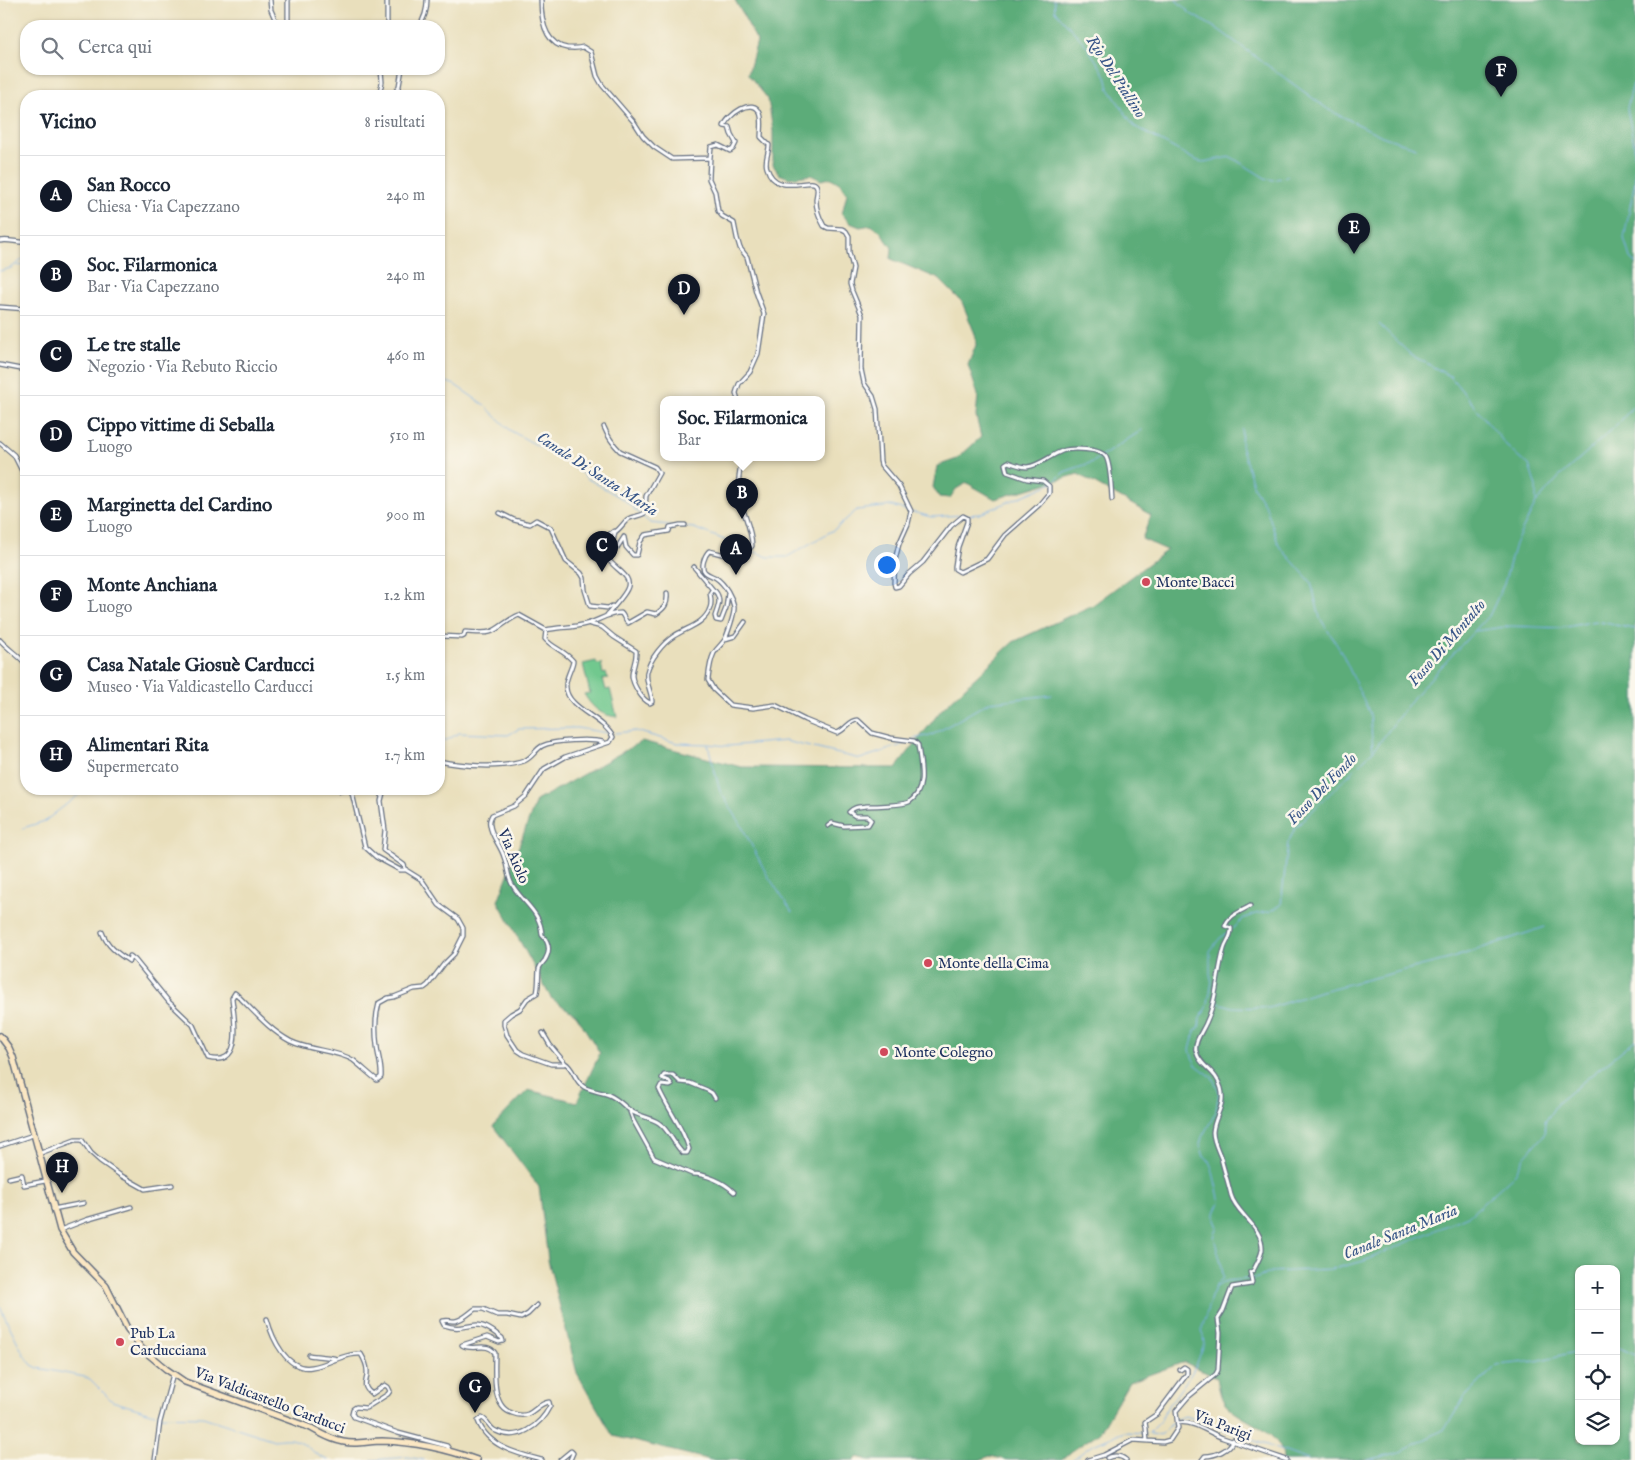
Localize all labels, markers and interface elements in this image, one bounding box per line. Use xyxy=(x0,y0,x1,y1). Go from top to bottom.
search box xyxy=(20,20,445,75)
water label: Rio Del Piallino xyxy=(1081,32,1149,122)
icon: search xyxy=(38,34,66,62)
text: Cerca qui xyxy=(78,36,152,60)
pin: F xyxy=(1485,56,1517,97)
text: Vicino xyxy=(40,109,96,136)
text: 8 risultati xyxy=(365,113,425,133)
text: San Rocco xyxy=(87,174,170,198)
text: A xyxy=(51,186,61,206)
text: 240 m xyxy=(386,186,425,206)
text: Chiesa · Via Capezzano xyxy=(87,198,240,218)
pin: E xyxy=(1338,213,1370,254)
text: Soc. Filarmonica xyxy=(87,254,217,278)
text: B xyxy=(51,266,61,286)
text: 240 m xyxy=(386,266,425,286)
pin: D xyxy=(668,274,700,315)
text: Bar · Via Capezzano xyxy=(87,278,219,298)
text: Le tre stalle xyxy=(87,334,180,358)
text: C xyxy=(50,346,62,366)
text: 460 m xyxy=(387,346,425,366)
text: Negozio · Via Rebuto Riccio xyxy=(87,358,278,378)
popup xyxy=(660,396,825,461)
text: Soc. Filarmonica xyxy=(677,407,808,431)
text: Cippo vittime di Seballa xyxy=(87,414,274,438)
text: D xyxy=(50,426,62,446)
text: 510 m xyxy=(390,426,425,446)
water label: Canale Di Santa Maria xyxy=(533,428,661,521)
text: Bar xyxy=(677,431,701,451)
text: Luogo xyxy=(87,438,133,458)
pin: B xyxy=(726,478,758,519)
text: Marginetta del Cardino xyxy=(87,494,272,518)
text: E xyxy=(50,506,62,526)
text: 900 m xyxy=(386,506,425,526)
text: Luogo xyxy=(87,518,133,538)
pin: C xyxy=(586,531,618,572)
pin: A xyxy=(720,534,752,575)
your location xyxy=(874,552,900,578)
place label: Monte Bacci xyxy=(1156,573,1235,592)
text: Monte Anchiana xyxy=(87,574,217,598)
marker: Monte Bacci xyxy=(1140,576,1152,588)
text: F xyxy=(51,586,61,606)
text: 1.2 km xyxy=(384,586,425,606)
water label: Fosso Di Montalto xyxy=(1404,596,1491,691)
text: Luogo xyxy=(87,598,133,618)
text: Casa Natale Giosuè Carducci xyxy=(87,654,315,678)
text: G xyxy=(50,666,62,686)
text: 1.5 km xyxy=(385,666,425,686)
text: Museo · Via Valdicastello Carducci xyxy=(87,678,313,698)
text: Alimentari Rita xyxy=(87,734,209,758)
text: H xyxy=(49,746,63,766)
text: 1.7 km xyxy=(385,746,425,766)
water label: Fosso Del Fondo xyxy=(1283,749,1362,829)
text: Supermercato xyxy=(87,758,179,778)
street label: Via Aiolo xyxy=(493,825,534,887)
place label: Monte della Cima xyxy=(938,954,1049,973)
marker: Monte della Cima xyxy=(922,957,934,969)
place label: Monte Colegno xyxy=(894,1043,993,1062)
marker: Monte Colegno xyxy=(878,1046,890,1058)
pin: H xyxy=(46,1152,78,1193)
water label: Canale Santa Maria xyxy=(1341,1201,1461,1265)
map controls xyxy=(1575,1265,1620,1445)
button: + xyxy=(1575,1265,1620,1310)
button: − xyxy=(1575,1310,1620,1355)
place label: Pub La Carducciana xyxy=(130,1324,207,1360)
marker: Pub La Carducciana xyxy=(114,1336,126,1348)
button: locate xyxy=(1575,1355,1620,1400)
street label: Via Valdicastello Carducci xyxy=(191,1363,348,1438)
pin: G xyxy=(459,1372,491,1413)
button: layers xyxy=(1575,1400,1620,1445)
street label: Via Parigi xyxy=(1190,1405,1254,1445)

